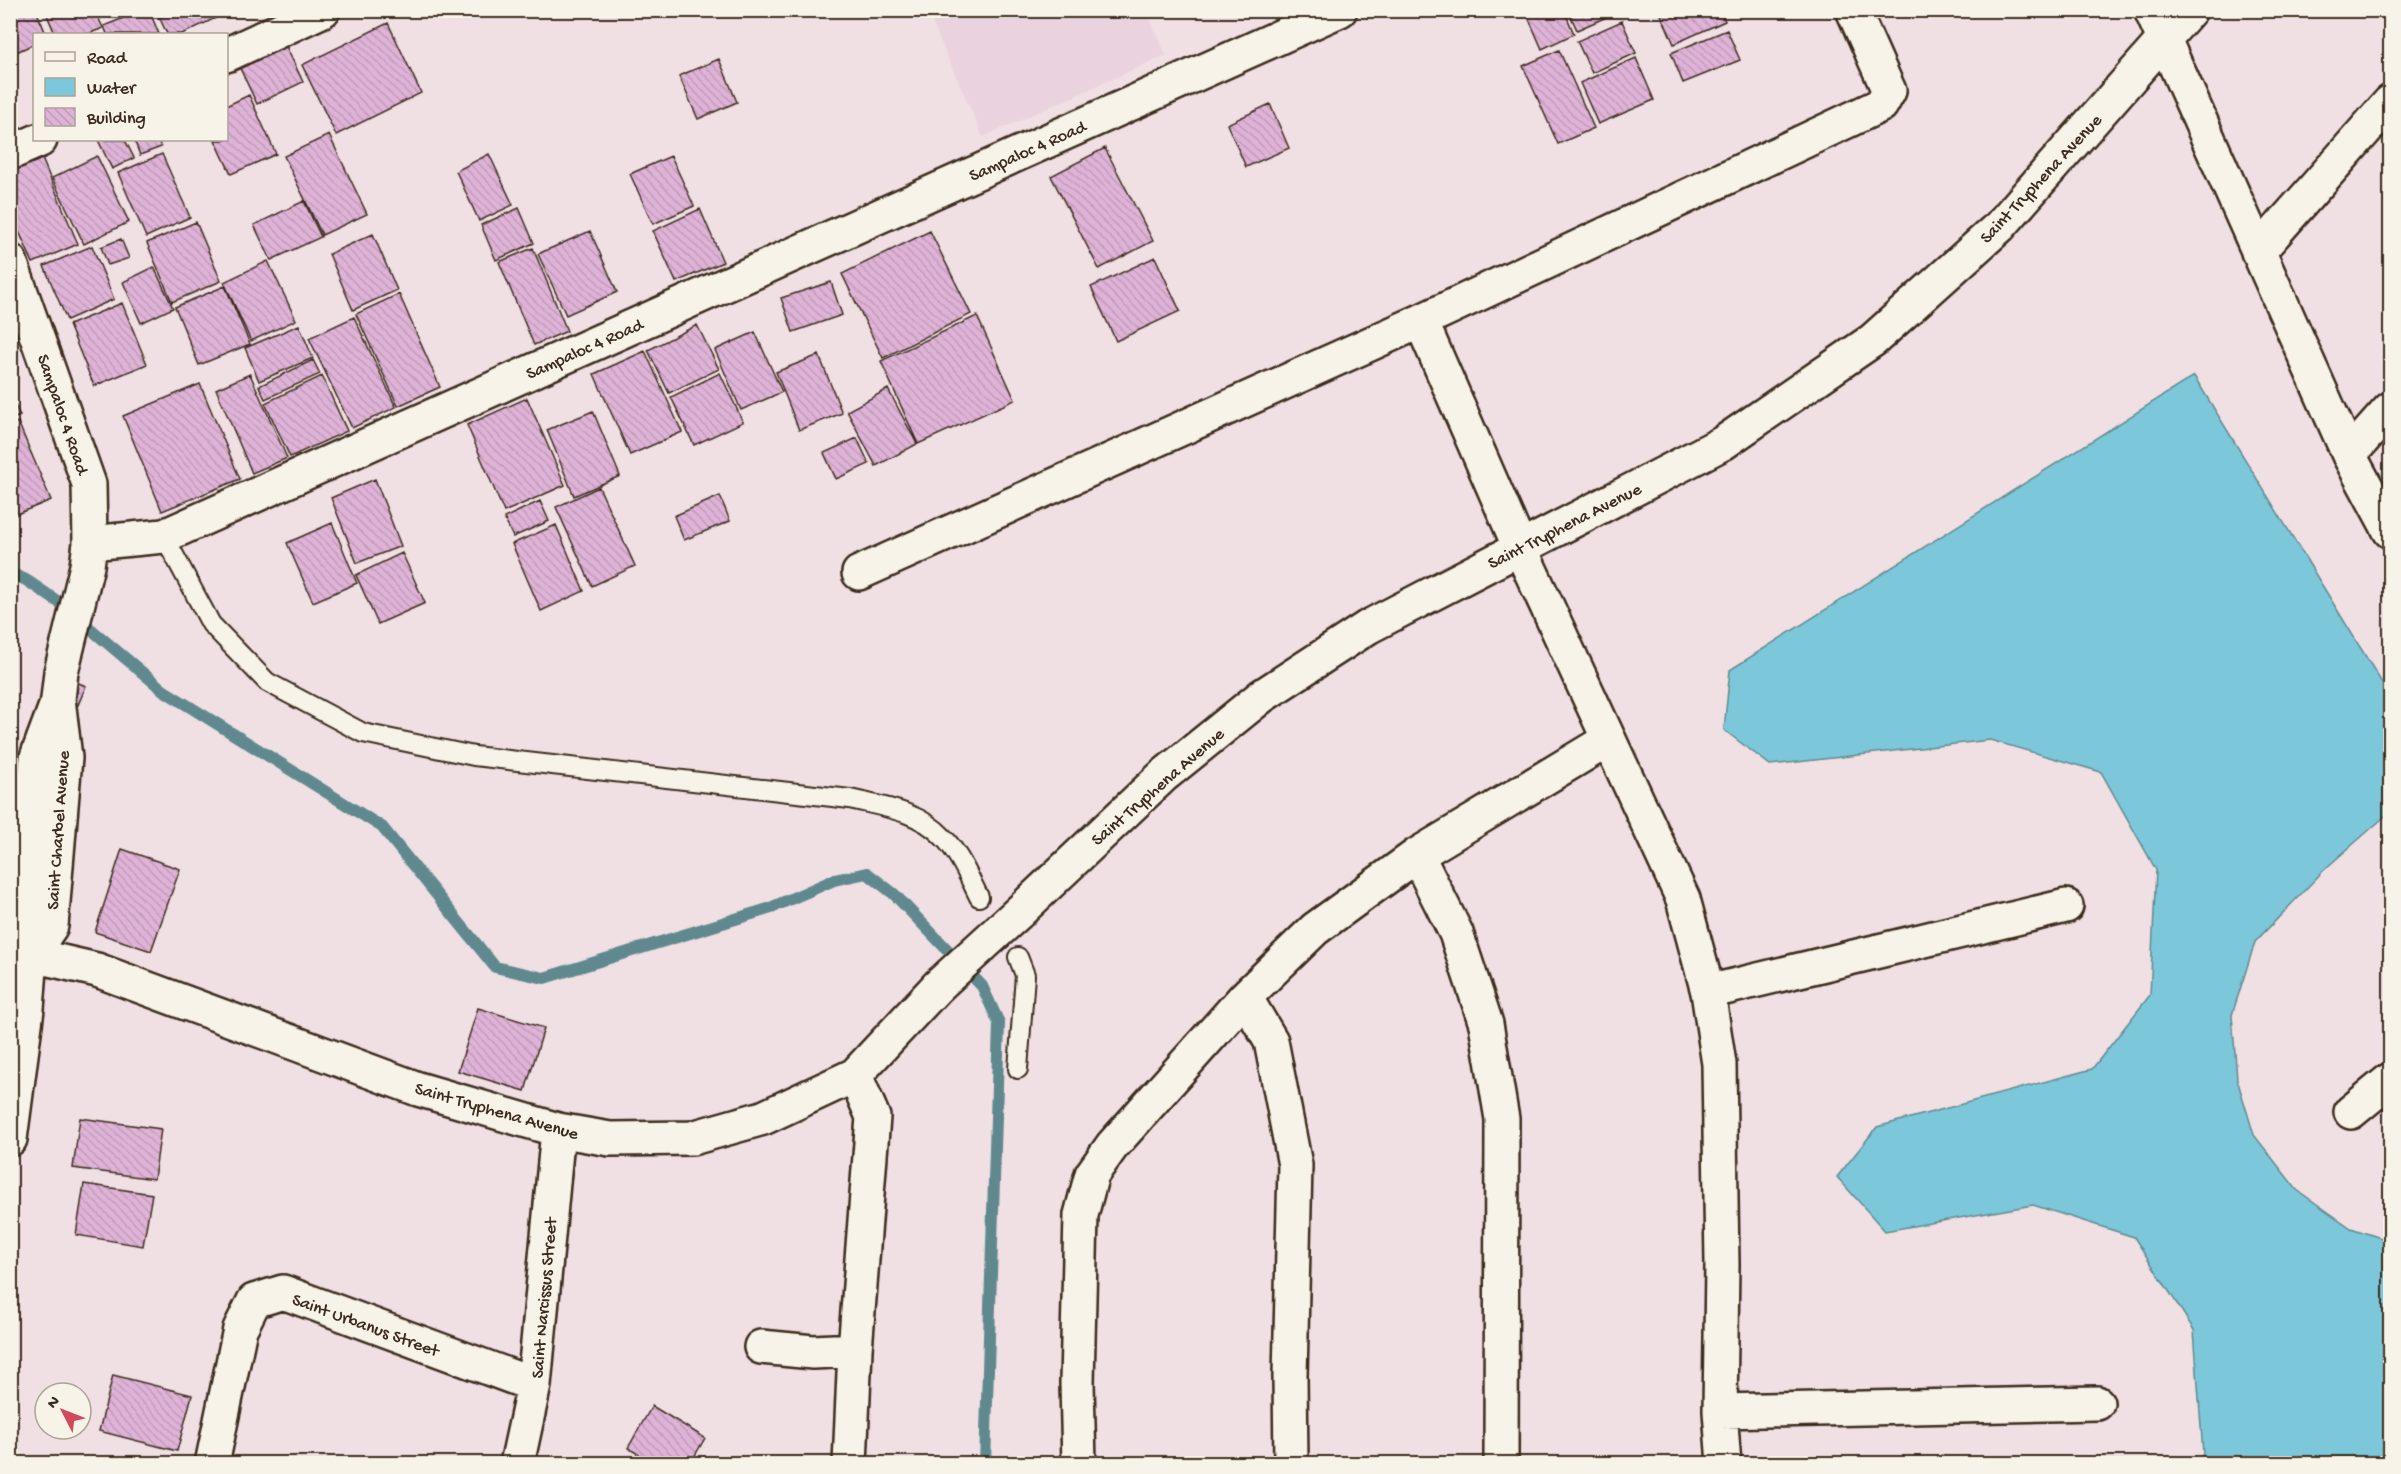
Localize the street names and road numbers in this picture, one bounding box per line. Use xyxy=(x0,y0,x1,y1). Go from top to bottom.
street label: Saint Tryphena Avenue xyxy=(1976,110,2108,249)
street label: Sampaloc 4 Road xyxy=(966,117,1091,187)
street label: Sampaloc 4 Road xyxy=(523,315,648,385)
street label: Sampaloc 4 Road xyxy=(31,352,93,479)
street label: Saint Tryphena Avenue xyxy=(1485,479,1646,575)
street label: Saint Tryphena Avenue xyxy=(1088,724,1230,851)
street label: Saint Charbel Avenue xyxy=(43,749,76,910)
street label: Saint Tryphena Avenue xyxy=(412,1079,581,1146)
street label: Saint Narcissus Street xyxy=(528,1215,563,1379)
street label: Saint Urbanus Street xyxy=(289,1290,443,1363)

